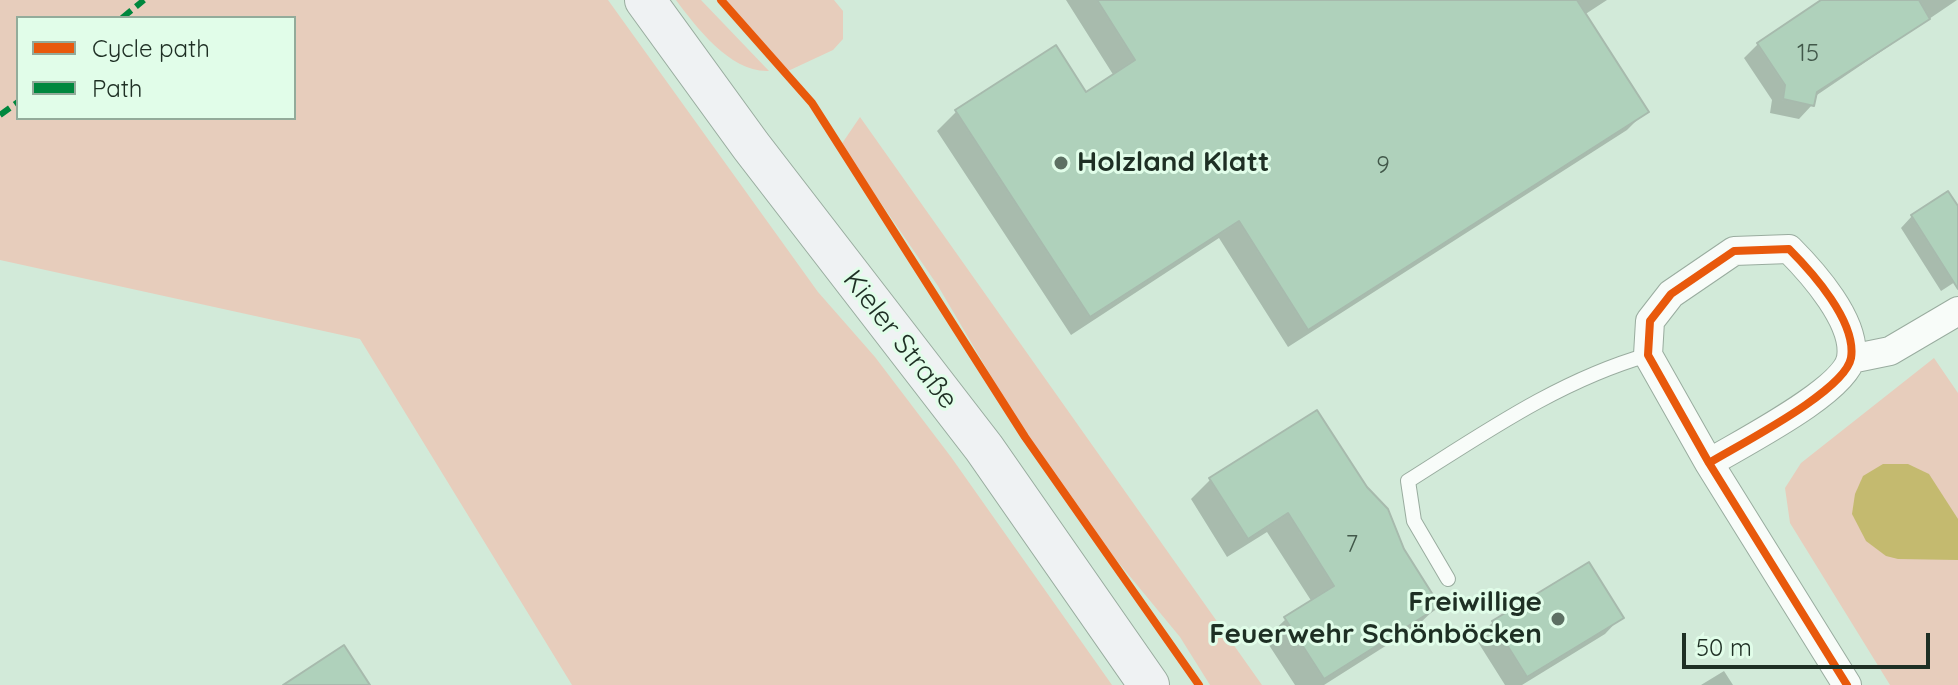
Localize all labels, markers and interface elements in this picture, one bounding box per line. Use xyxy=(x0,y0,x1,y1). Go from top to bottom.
legend xyxy=(16,16,296,120)
text: Cycle path xyxy=(92,33,210,63)
house number: 15 xyxy=(1797,40,1819,68)
text: Path xyxy=(92,73,143,103)
place label: Holzland Klatt xyxy=(1077,146,1269,180)
house number: 9 xyxy=(1376,152,1390,180)
marker: Holzland Klatt xyxy=(1052,154,1070,172)
street label: Kieler Straße xyxy=(835,264,965,416)
house number: 7 xyxy=(1346,531,1358,559)
place label: Freiwillige Feuerwehr Schönböcken xyxy=(1209,586,1542,652)
marker: Freiwillige Feuerwehr Schönböcken xyxy=(1549,610,1567,628)
scale bar xyxy=(1686,617,1934,667)
text: 50 m xyxy=(1696,632,1752,662)

